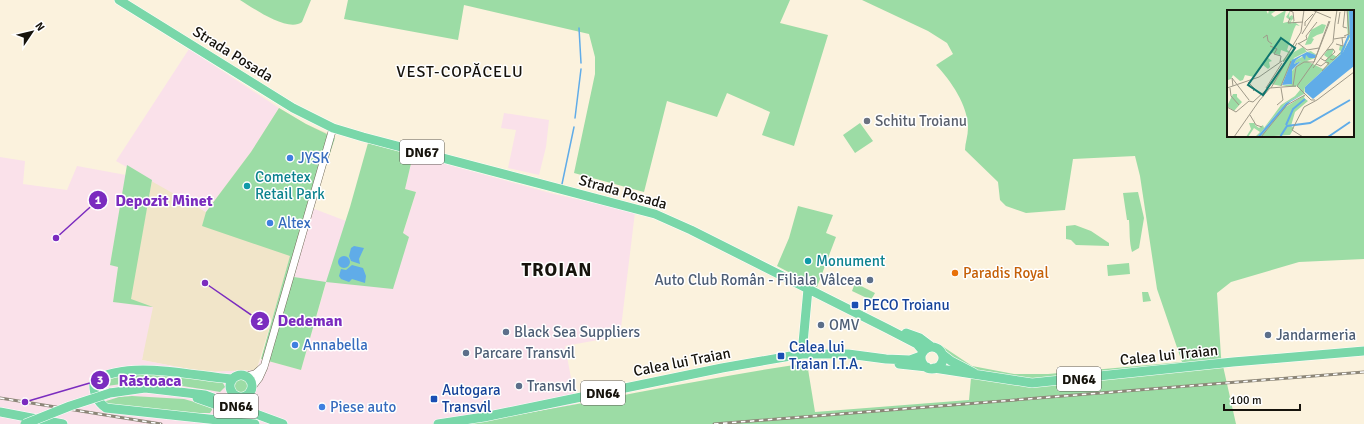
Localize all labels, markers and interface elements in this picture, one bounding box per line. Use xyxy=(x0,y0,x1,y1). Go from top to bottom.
inset map xyxy=(1227,10,1354,137)
north arrow xyxy=(12,12,52,52)
text: N xyxy=(32,20,47,33)
street label: Strada Posada xyxy=(190,22,276,86)
district label: VEST-COPĂCELU xyxy=(396,62,524,82)
place label: Schitu Troianu xyxy=(875,112,967,130)
marker: Schitu Troianu xyxy=(862,116,872,126)
road number: DN67 xyxy=(400,140,444,164)
place label: JYSK xyxy=(298,149,329,167)
marker: JYSK xyxy=(285,153,295,163)
place label: Cometex Retail Park xyxy=(255,168,325,203)
street label: Strada Posada xyxy=(577,171,669,213)
marker: Cometex Retail Park xyxy=(242,181,252,191)
callout: Depozit Minet xyxy=(88,186,221,214)
text: Depozit Minet xyxy=(115,191,213,211)
text: 1 xyxy=(95,193,102,208)
place label: Altex xyxy=(278,214,311,232)
marker: Altex xyxy=(265,218,275,228)
place label: Monument xyxy=(816,252,885,270)
marker: Monument xyxy=(803,256,813,266)
district label: TROIAN xyxy=(521,258,593,282)
place label: Paradis Royal xyxy=(963,264,1049,282)
marker: Paradis Royal xyxy=(950,268,960,278)
place label: Auto Club Român - Filiala Vâlcea xyxy=(654,271,862,289)
marker: Auto Club Român - Filiala Vâlcea xyxy=(865,275,875,285)
place label: PECO Troianu xyxy=(863,296,950,314)
marker: PECO Troianu xyxy=(850,300,860,310)
callout: Dedeman xyxy=(250,307,351,335)
text: Dedeman xyxy=(277,311,343,331)
text: 2 xyxy=(257,314,263,329)
place label: OMV xyxy=(829,316,860,334)
marker: OMV xyxy=(816,320,826,330)
place label: Black Sea Suppliers xyxy=(514,323,641,341)
place label: Jandarmeria xyxy=(1276,326,1356,344)
marker: Black Sea Suppliers xyxy=(501,327,511,337)
marker: Jandarmeria xyxy=(1263,330,1273,340)
place label: Annabella xyxy=(303,336,368,354)
place label: Calea lui Traian I.T.A. xyxy=(789,338,863,373)
marker: Annabella xyxy=(290,340,300,350)
street label: Calea lui Traian xyxy=(1119,341,1219,369)
place label: Parcare Transvil xyxy=(474,344,575,362)
street label: Calea lui Traian xyxy=(632,344,732,380)
marker: Parcare Transvil xyxy=(461,348,471,358)
marker: Calea lui Traian I.T.A. xyxy=(776,351,786,361)
callout: Răstoaca xyxy=(90,366,189,394)
road number: DN64 xyxy=(1057,367,1101,391)
text: Răstoaca xyxy=(118,371,182,391)
text: 3 xyxy=(97,373,103,388)
place label: Transvil xyxy=(527,377,577,395)
place label: Autogara Transvil xyxy=(442,381,501,416)
marker: Transvil xyxy=(514,381,524,391)
road number: DN64 xyxy=(581,381,625,405)
scale bar xyxy=(1224,386,1300,412)
text: 100 m xyxy=(1230,393,1262,408)
road number: DN64 xyxy=(214,394,258,418)
marker: Autogara Transvil xyxy=(429,394,439,404)
place label: Piese auto xyxy=(330,398,396,416)
marker: Piese auto xyxy=(317,402,327,412)

